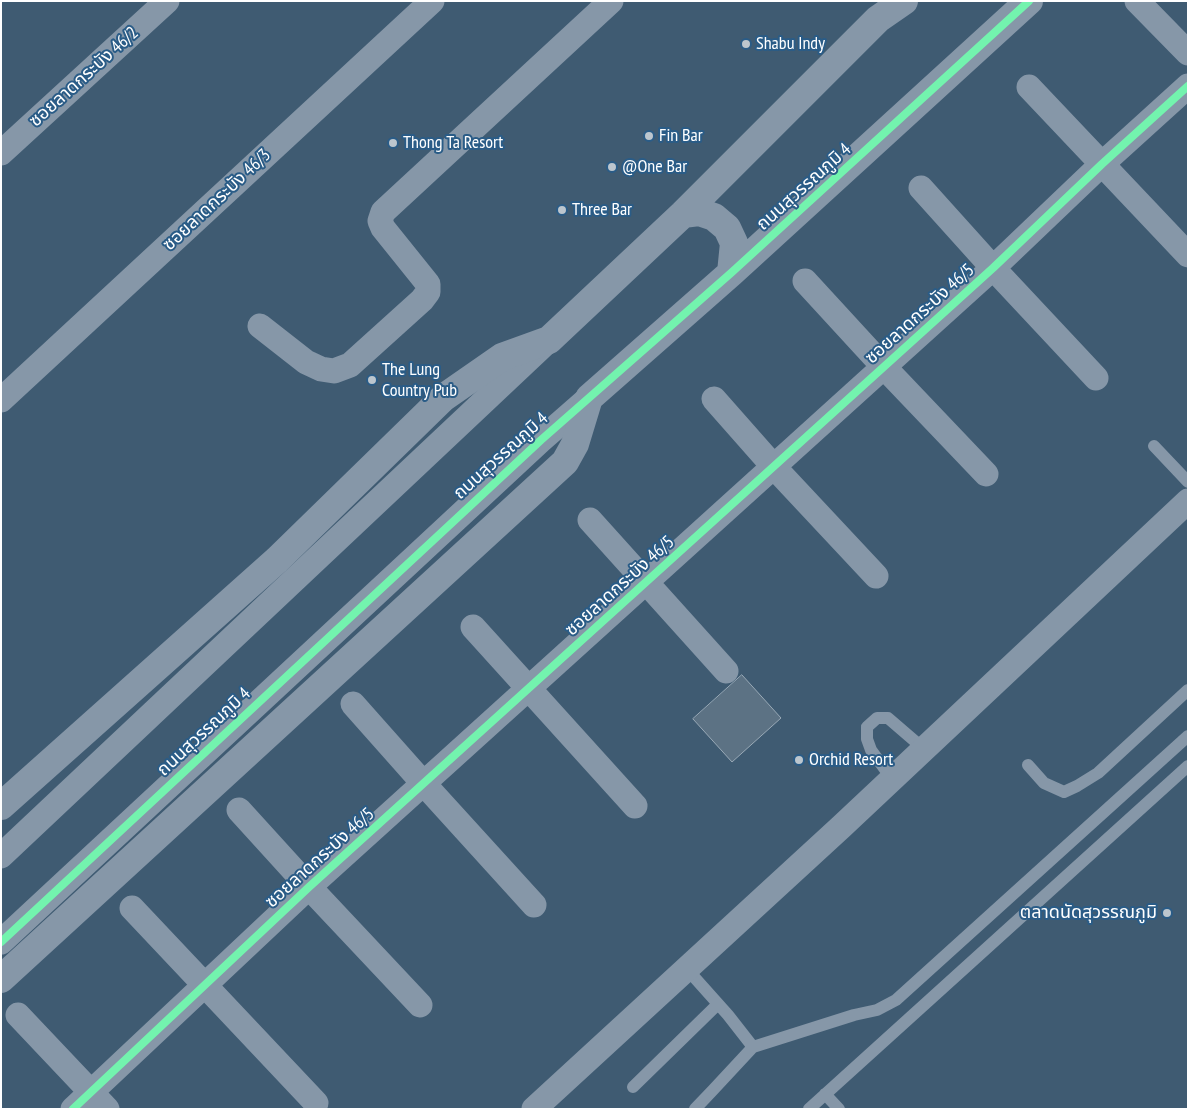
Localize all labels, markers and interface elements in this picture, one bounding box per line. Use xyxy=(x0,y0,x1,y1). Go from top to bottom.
street label: ซอยลาดกระบัง 46/2 xyxy=(25,22,143,132)
place label: Shabu Indy xyxy=(756,33,825,55)
marker: Shabu Indy xyxy=(740,38,752,50)
place label: Fin Bar xyxy=(659,125,703,147)
marker: Fin Bar xyxy=(643,130,655,142)
place label: Thong Ta Resort xyxy=(403,132,503,154)
marker: Thong Ta Resort xyxy=(387,137,399,149)
street label: ถนนสุวรรณภูมิ 4 xyxy=(752,139,856,235)
street label: ซอยลาดกระบัง 46/3 xyxy=(159,145,275,255)
place label: @One Bar xyxy=(622,156,687,178)
marker: @One Bar xyxy=(606,161,618,173)
place label: Three Bar xyxy=(572,199,632,221)
marker: Three Bar xyxy=(556,204,568,216)
street label: ซอยลาดกระบัง 46/5 xyxy=(861,259,979,369)
place label: The Lung Country Pub xyxy=(382,359,457,402)
marker: The Lung Country Pub xyxy=(366,374,378,386)
street label: ถนนสุวรรณภูมิ 4 xyxy=(449,408,553,504)
street label: ซอยลาดกระบัง 46/5 xyxy=(561,531,679,641)
street label: ถนนสุวรรณภูมิ 4 xyxy=(153,683,255,781)
place label: Orchid Resort xyxy=(809,749,893,771)
marker: Orchid Resort xyxy=(793,754,805,766)
street label: ซอยลาดกระบัง 46/5 xyxy=(261,803,379,913)
place label: ตลาดนัดสุวรรณภูมิ xyxy=(1020,902,1157,924)
marker: ตลาดนัดสุวรรณภูมิ xyxy=(1161,907,1173,919)

